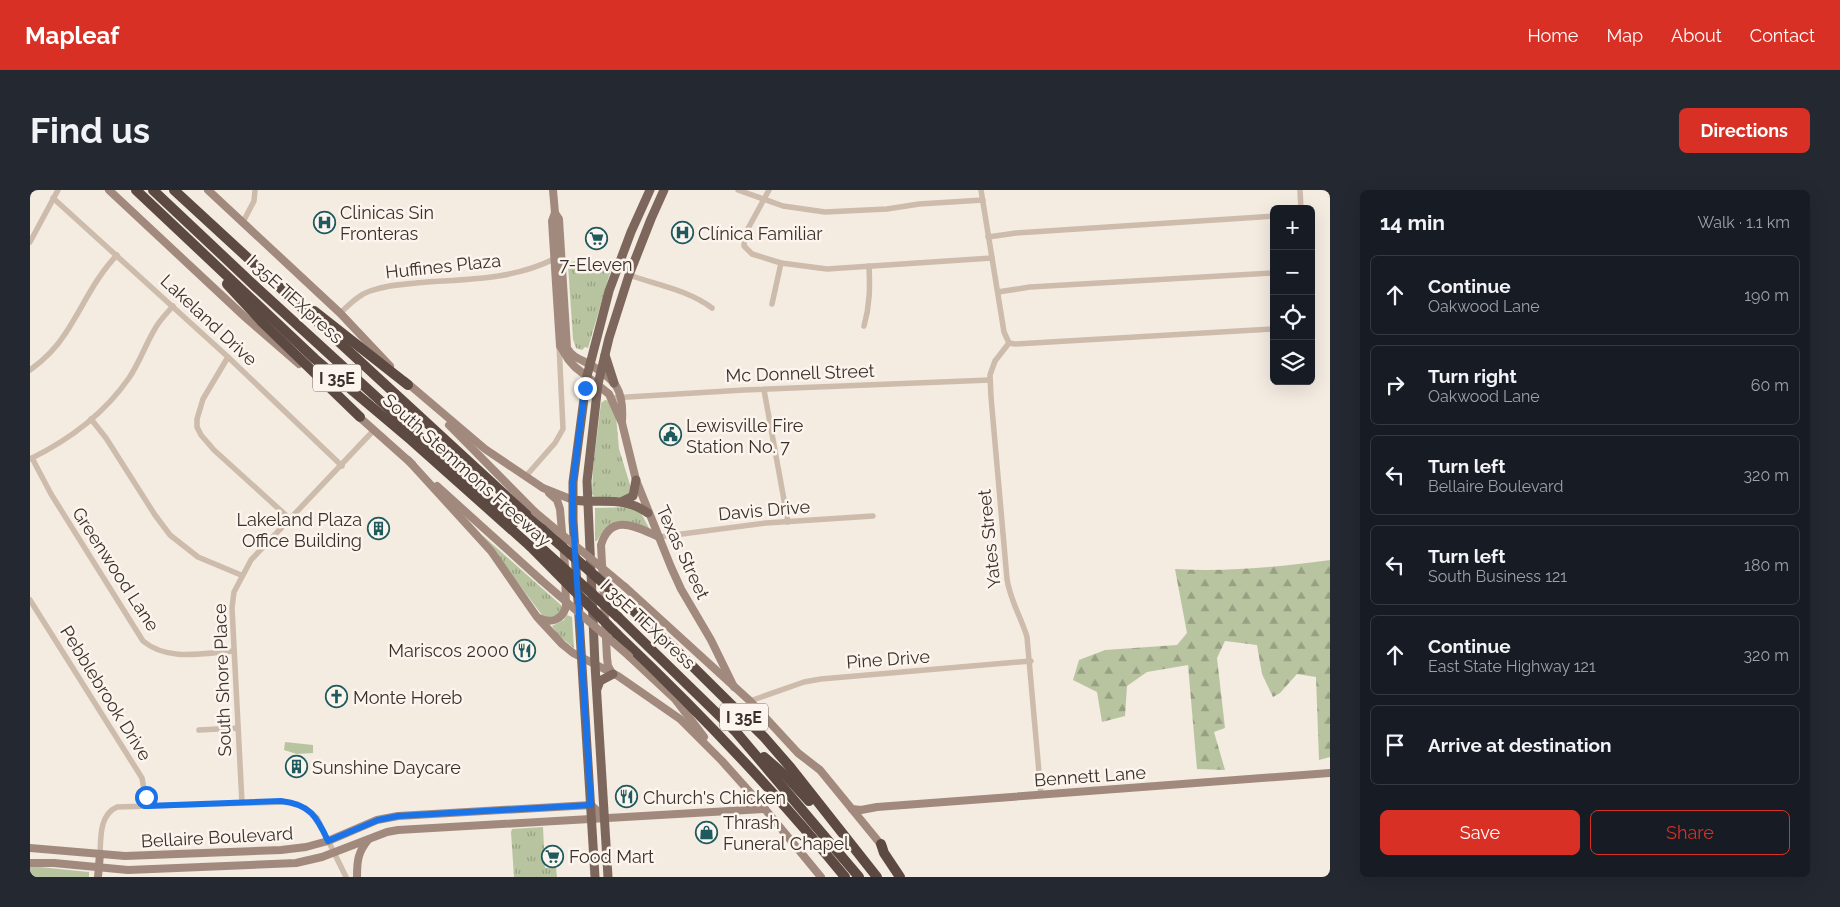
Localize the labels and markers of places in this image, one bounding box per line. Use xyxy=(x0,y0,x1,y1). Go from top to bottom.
place label: Clinicas Sin Fronteras xyxy=(340,202,434,244)
hospital icon: Clinicas Sin Fronteras xyxy=(312,210,336,234)
hospital icon: Clínica Familiar xyxy=(670,221,694,245)
place label: Clínica Familiar xyxy=(698,223,823,244)
supermarket icon: 7-Eleven xyxy=(584,227,608,251)
place label: 7-Eleven xyxy=(559,254,633,275)
place label: Lewisville Fire Station No. 7 xyxy=(686,415,804,457)
public building icon: Lewisville Fire Station No. 7 xyxy=(658,423,682,447)
place label: Lakeland Plaza Office Building xyxy=(237,509,362,551)
building icon: Lakeland Plaza Office Building xyxy=(366,517,390,541)
restaurant icon: Mariscos 2000 xyxy=(513,638,537,662)
place label: Mariscos 2000 xyxy=(388,640,509,661)
church icon: Monte Horeb xyxy=(325,685,349,709)
place label: Monte Horeb xyxy=(353,687,462,708)
building icon: Sunshine Daycare xyxy=(284,755,308,779)
place label: Sunshine Daycare xyxy=(312,757,461,778)
restaurant icon: Church's Chicken xyxy=(615,785,639,809)
place label: Church's Chicken xyxy=(643,787,786,808)
place label: Thrash Funeral Chapel xyxy=(723,812,849,854)
shop icon: Thrash Funeral Chapel xyxy=(695,820,719,844)
supermarket icon: Food Mart xyxy=(541,844,565,868)
place label: Food Mart xyxy=(569,846,654,867)

